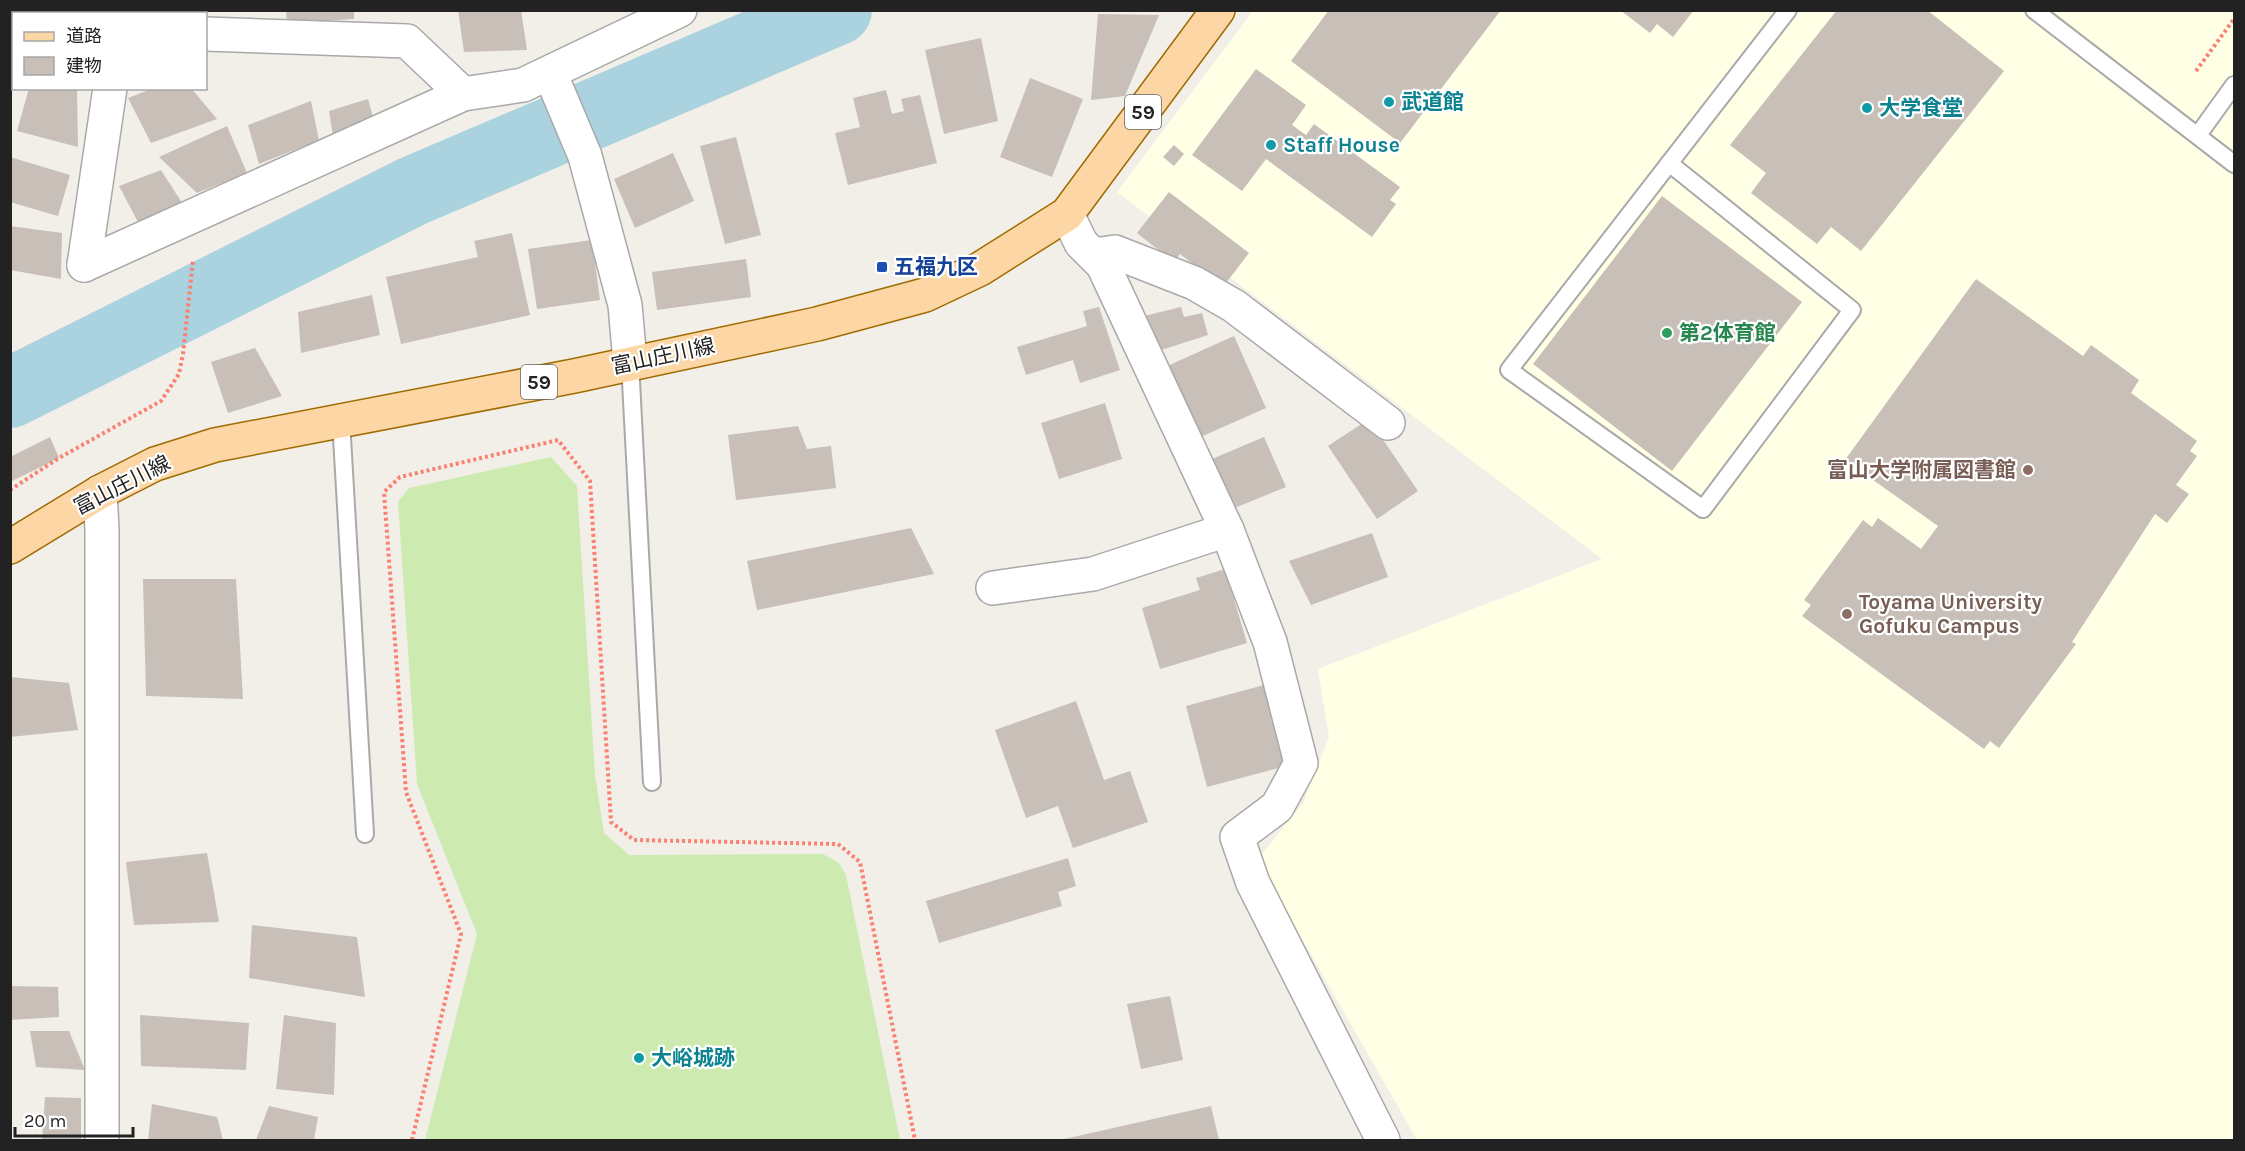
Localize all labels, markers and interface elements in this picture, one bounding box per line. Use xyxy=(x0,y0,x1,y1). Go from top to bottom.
legend xyxy=(12,12,207,90)
text: 道路 xyxy=(66,25,102,47)
text: 建物 xyxy=(66,55,102,77)
place label: 武道館 xyxy=(1401,90,1464,114)
road number: 59 xyxy=(1125,95,1161,129)
marker: 武道館 xyxy=(1382,95,1396,109)
place label: 大学食堂 xyxy=(1879,96,1963,120)
marker: 大学食堂 xyxy=(1860,101,1874,115)
place label: Staff House xyxy=(1283,133,1400,157)
marker: Staff House xyxy=(1264,138,1278,152)
place label: 五福九区 xyxy=(894,255,978,279)
marker: 五福九区 xyxy=(875,260,889,274)
place label: 第2体育館 xyxy=(1679,321,1776,345)
marker: 第2体育館 xyxy=(1660,326,1674,340)
street label: 富山庄川線 xyxy=(609,333,717,379)
road number: 59 xyxy=(521,365,557,399)
street label: 富山庄川線 xyxy=(70,450,174,520)
place label: 富山大学附属図書館 xyxy=(1827,458,2016,482)
marker: 富山大学附属図書館 xyxy=(2021,463,2035,477)
place label: Toyama University Gofuku Campus xyxy=(1859,590,2043,638)
marker: Toyama University Gofuku Campus xyxy=(1840,607,1854,621)
place label: 大峪城跡 xyxy=(651,1046,735,1070)
marker: 大峪城跡 xyxy=(632,1051,646,1065)
scale bar xyxy=(15,1100,134,1138)
text: 20 m xyxy=(24,1110,66,1132)

